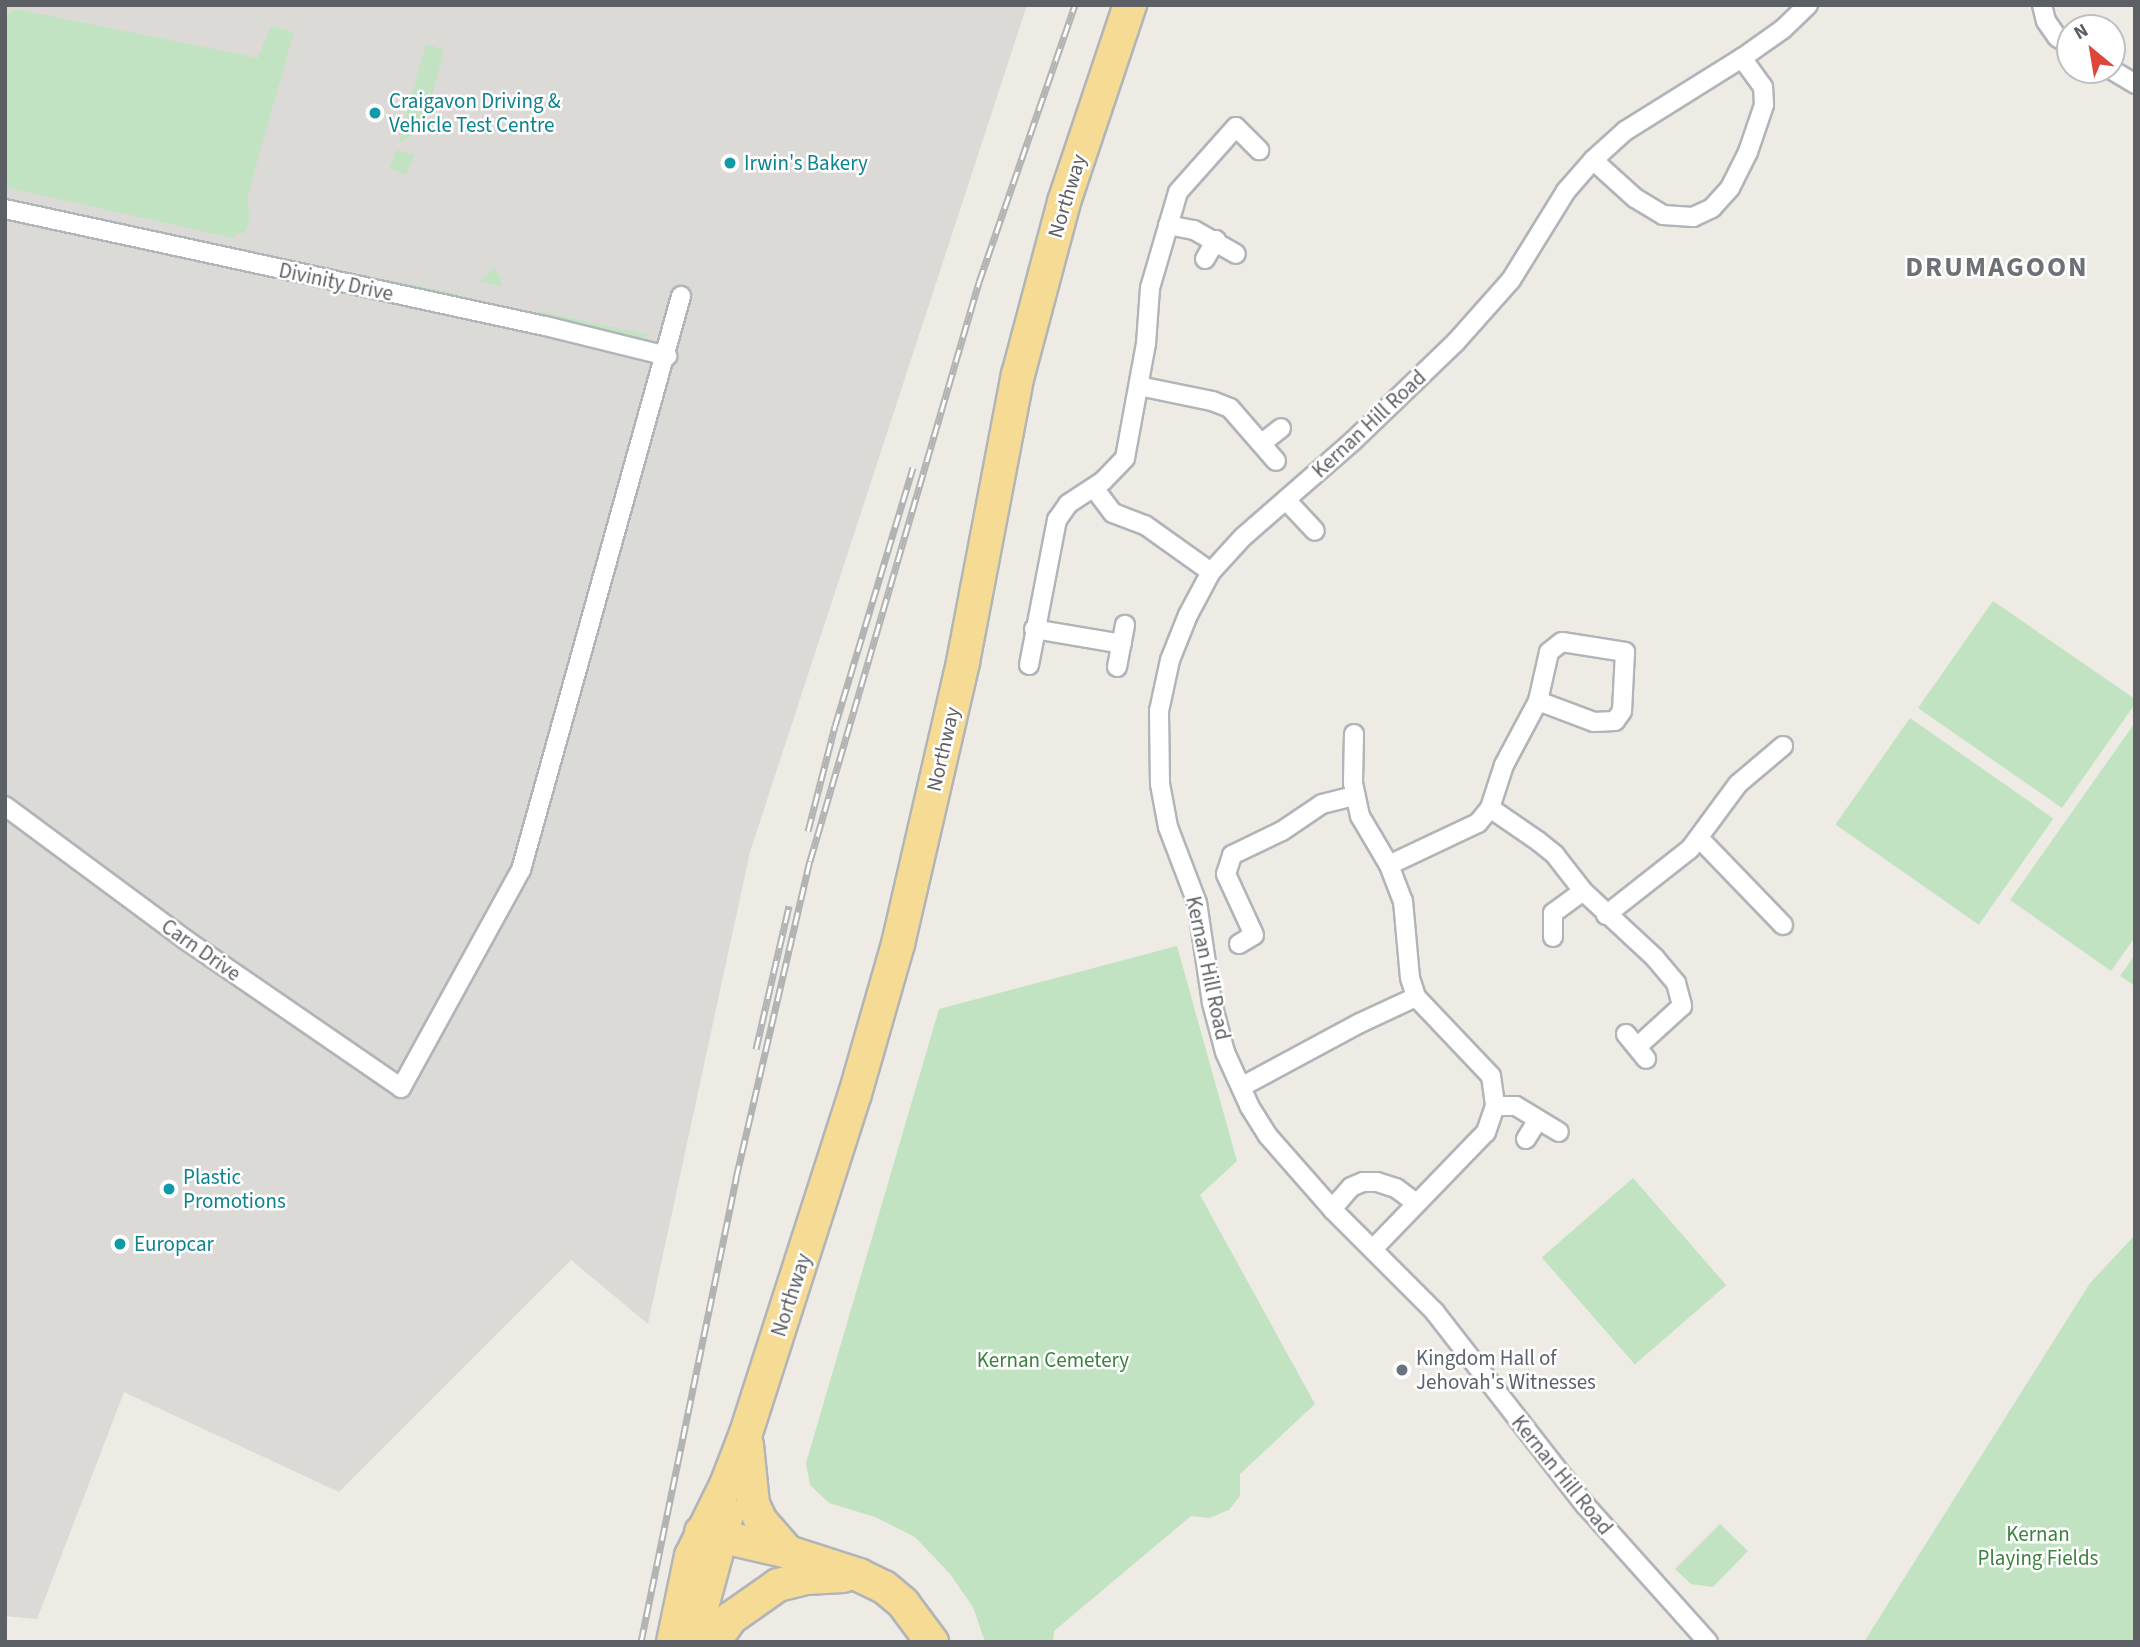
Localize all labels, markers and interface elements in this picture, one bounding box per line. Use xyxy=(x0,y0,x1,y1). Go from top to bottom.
north arrow xyxy=(2056,14,2126,84)
text: N xyxy=(2069,17,2093,47)
place label: Craigavon Driving & Vehicle Test Centre xyxy=(389,88,561,138)
marker: Craigavon Driving & Vehicle Test Centre xyxy=(367,105,383,121)
place label: Irwin's Bakery xyxy=(744,150,868,176)
street label: Northway xyxy=(1042,151,1092,241)
marker: Irwin's Bakery xyxy=(722,155,738,171)
district label: DRUMAGOON xyxy=(1906,250,2088,284)
street label: Divinity Drive xyxy=(276,258,396,306)
street label: Kernan Hill Road xyxy=(1307,365,1431,483)
street label: Northway xyxy=(921,704,965,794)
street label: Kernan Hill Road xyxy=(1180,894,1236,1042)
street label: Carn Drive xyxy=(156,914,246,986)
place label: Plastic Promotions xyxy=(183,1164,286,1214)
marker: Plastic Promotions xyxy=(161,1181,177,1197)
place label: Europcar xyxy=(134,1231,214,1257)
marker: Europcar xyxy=(112,1236,128,1252)
street label: Northway xyxy=(766,1250,816,1340)
place label: Kingdom Hall of Jehovah's Witnesses xyxy=(1416,1345,1596,1395)
park label: Kernan Cemetery xyxy=(977,1347,1129,1373)
marker: Kingdom Hall of Jehovah's Witnesses xyxy=(1394,1362,1410,1378)
street label: Kernan Hill Road xyxy=(1506,1410,1618,1540)
park label: Kernan Playing Fields xyxy=(1978,1521,2098,1571)

